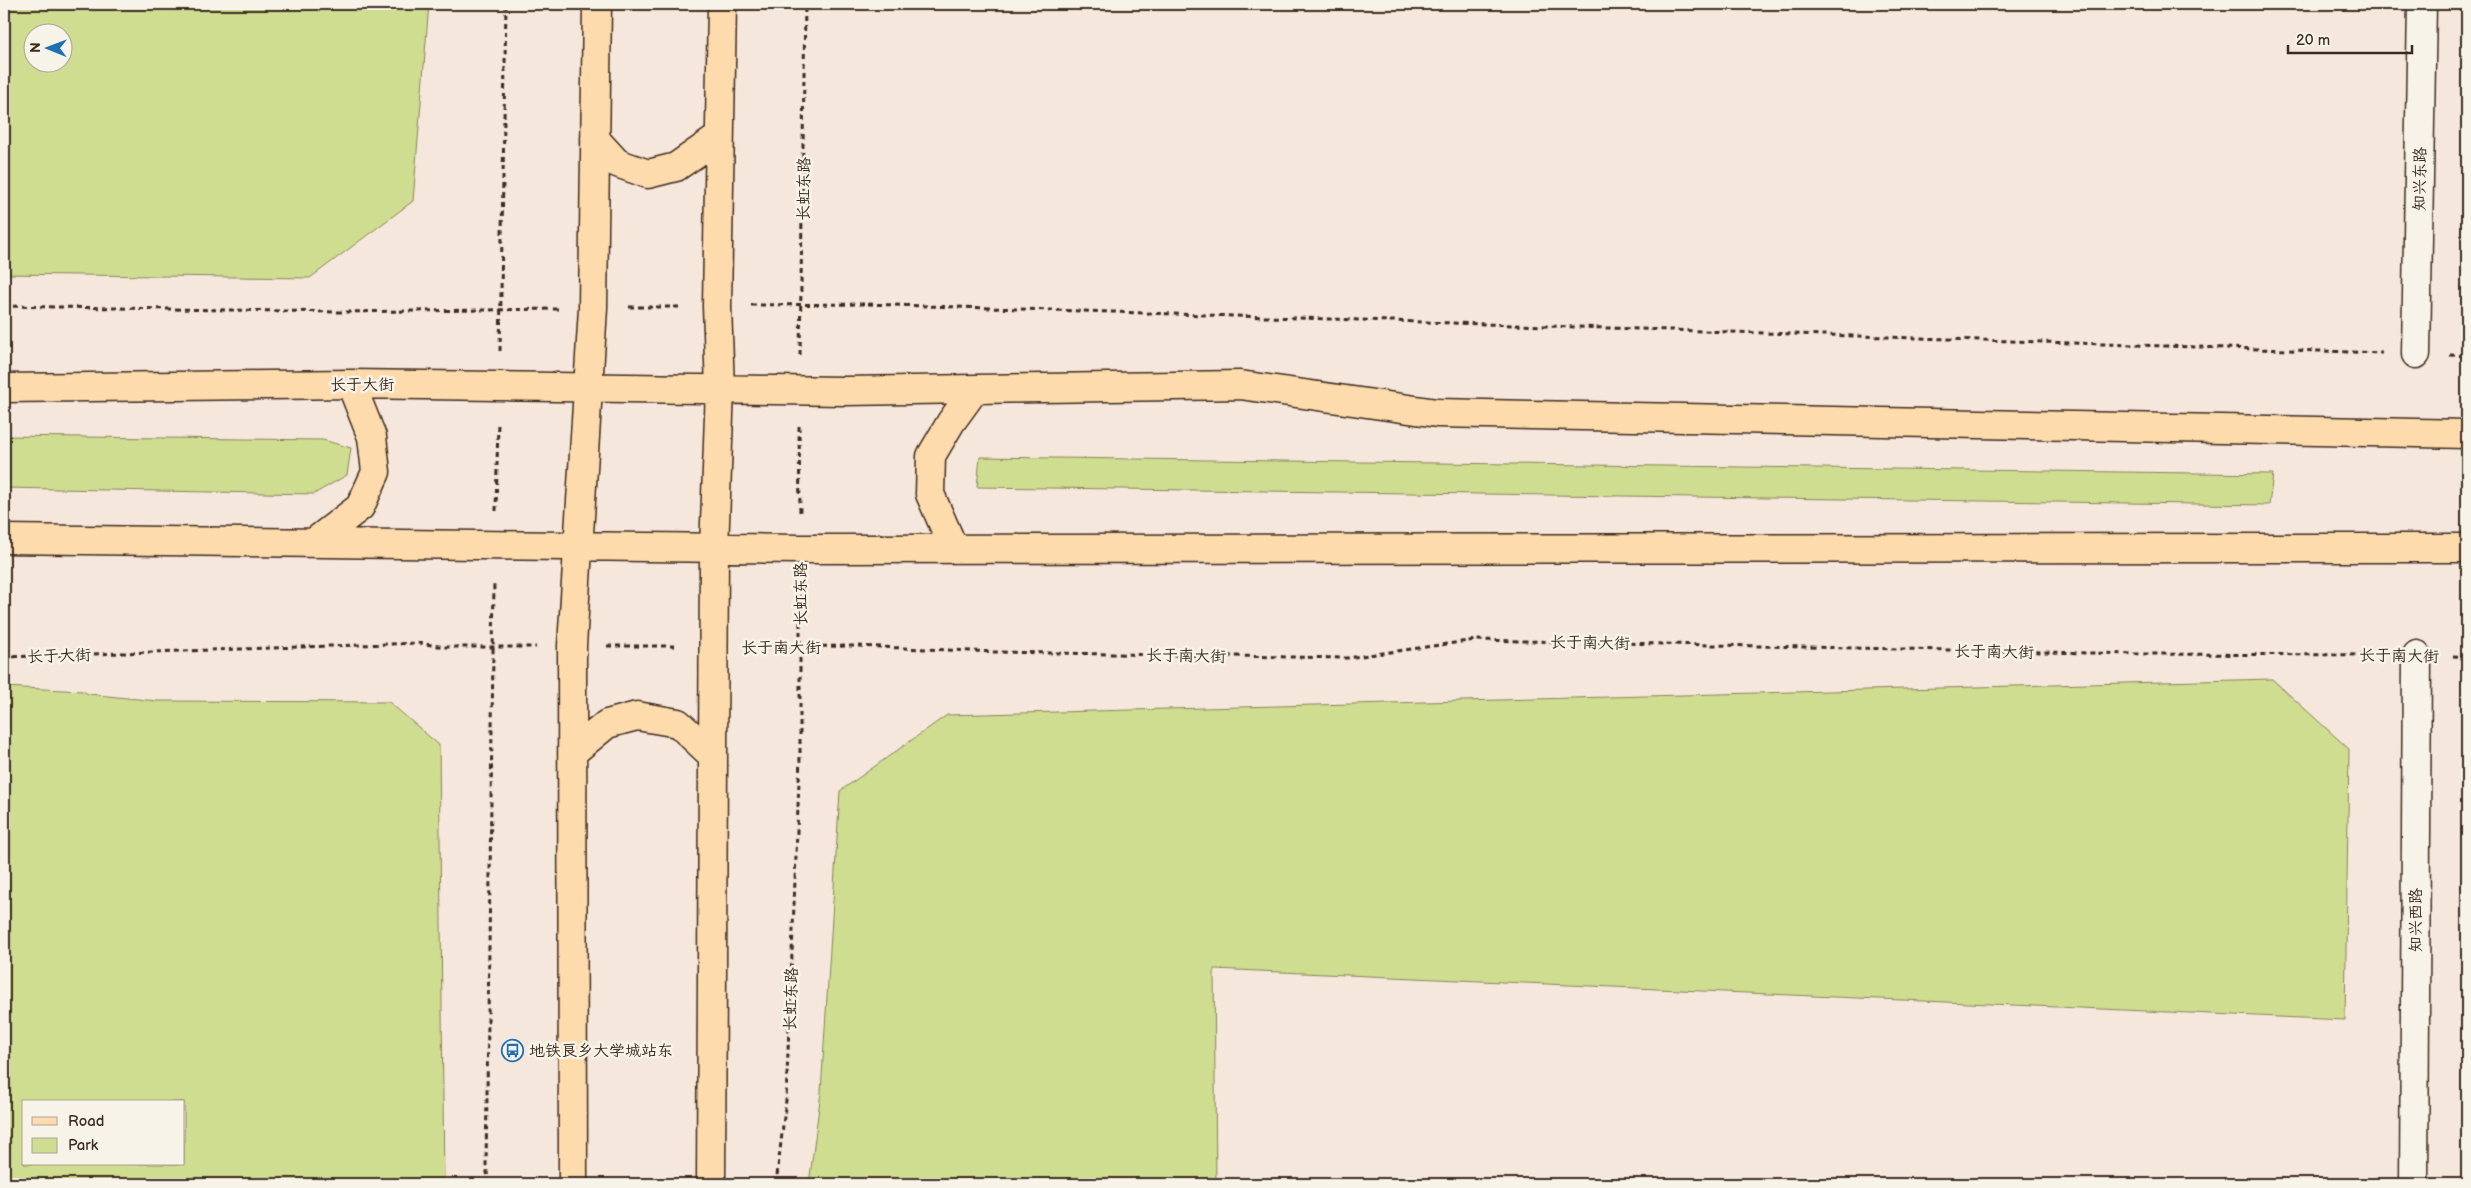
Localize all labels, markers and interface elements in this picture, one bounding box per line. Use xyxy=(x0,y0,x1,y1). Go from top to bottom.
north arrow xyxy=(22,22,72,72)
scale bar xyxy=(2288,22,2412,54)
text: 20 m xyxy=(2296,31,2330,50)
text: N xyxy=(27,42,44,53)
street label: 知兴东路 xyxy=(2410,147,2431,211)
street label: 长虹东路 xyxy=(794,157,815,221)
street label: 长于大街 xyxy=(330,376,394,395)
street label: 长虹东路 xyxy=(792,562,811,626)
street label: 长于南大街 xyxy=(1550,633,1630,654)
street label: 长于南大街 xyxy=(741,639,821,658)
street label: 长于南大街 xyxy=(1954,642,2034,663)
street label: 长于大街 xyxy=(27,646,91,667)
street label: 长于南大街 xyxy=(1146,646,1226,667)
street label: 长于南大街 xyxy=(2359,646,2439,667)
street label: 知兴西路 xyxy=(2407,888,2426,952)
street label: 长虹东路 xyxy=(781,967,802,1031)
bus stop icon: 地铁良乡大学城站东 xyxy=(501,1038,525,1062)
place label: 地铁良乡大学城站东 xyxy=(529,1042,673,1061)
legend xyxy=(22,1100,185,1166)
text: Road xyxy=(68,1112,104,1131)
text: Park xyxy=(68,1136,99,1155)

